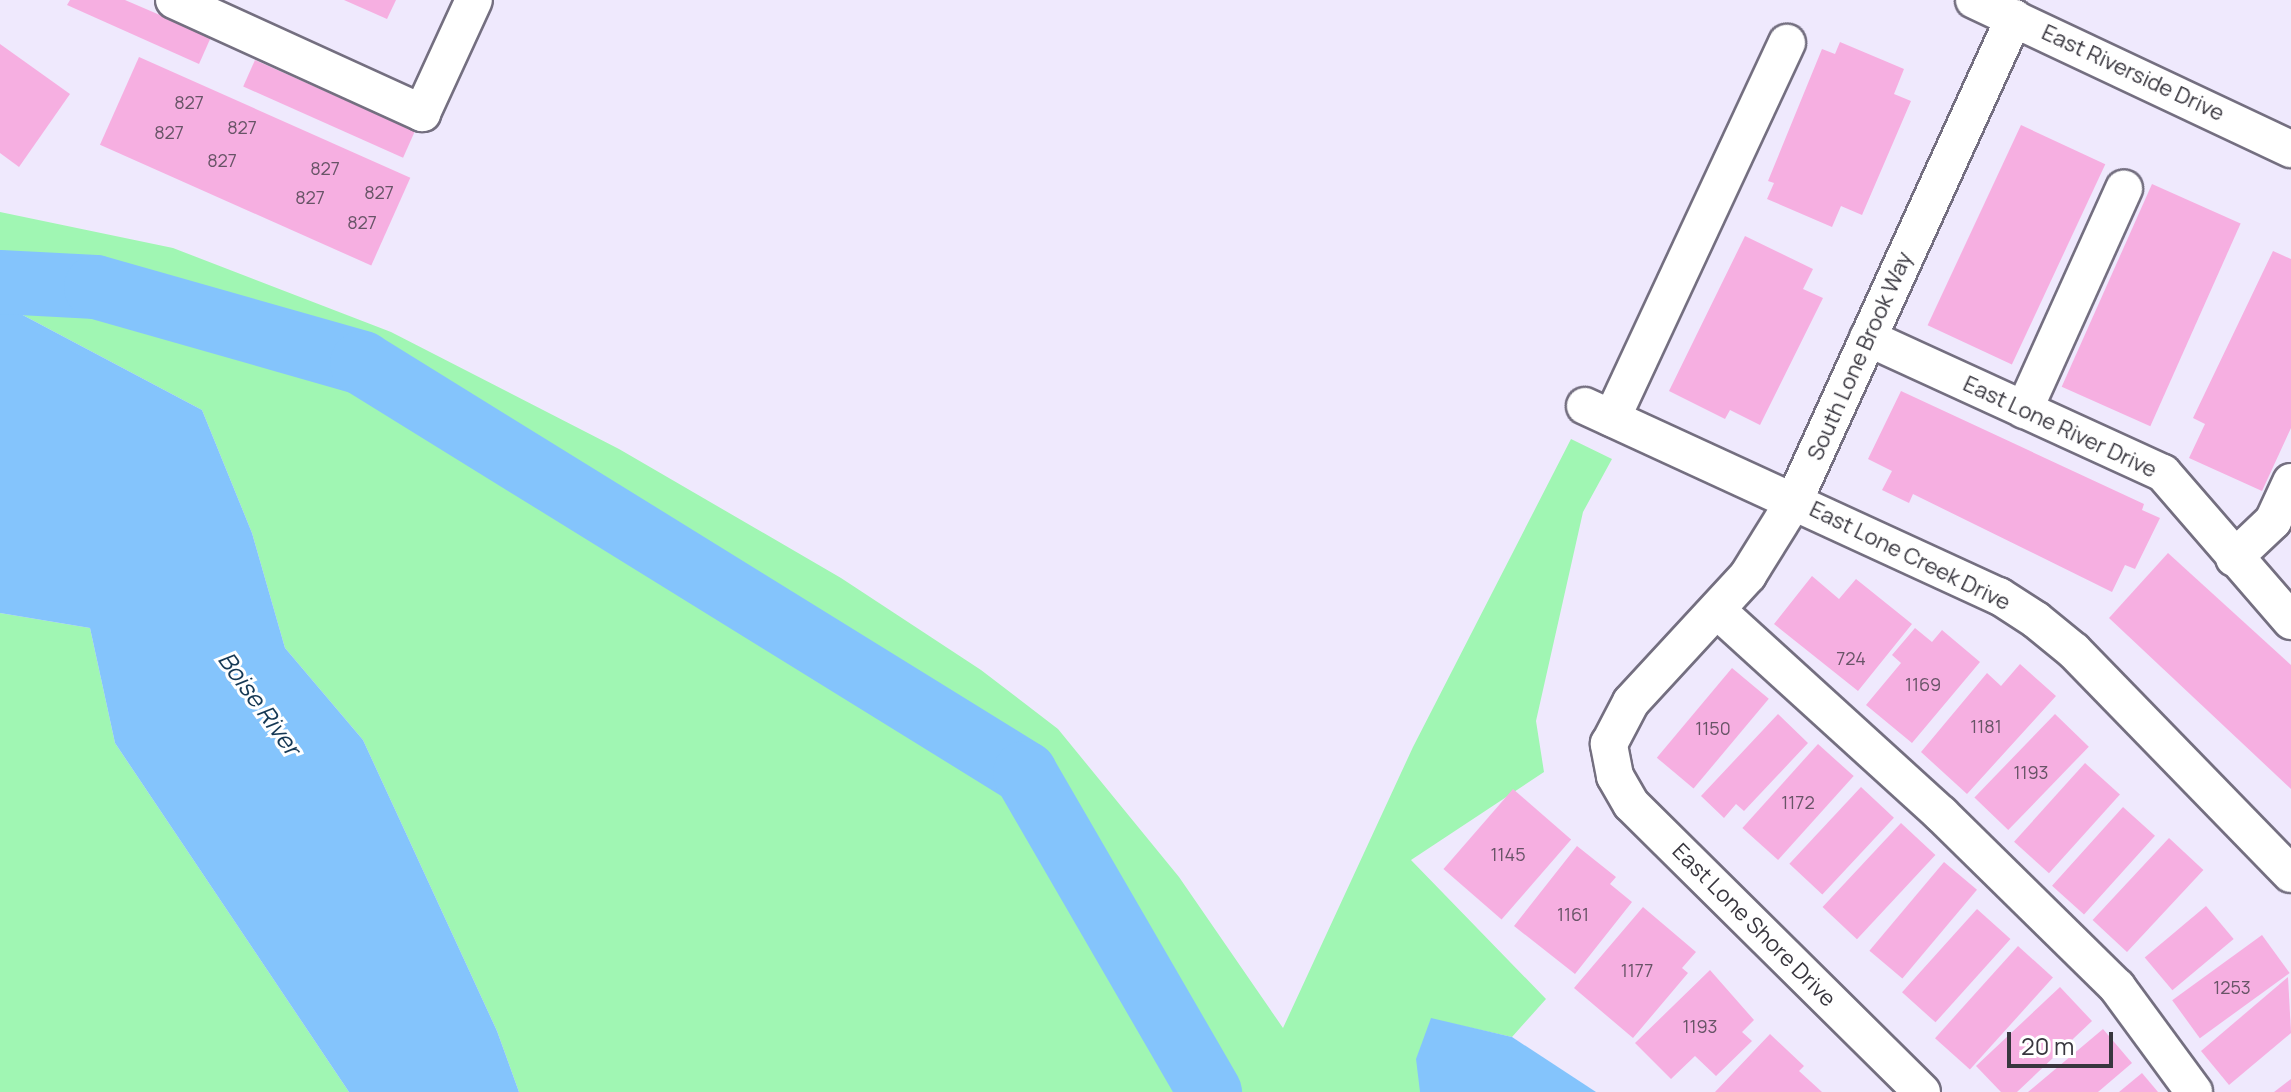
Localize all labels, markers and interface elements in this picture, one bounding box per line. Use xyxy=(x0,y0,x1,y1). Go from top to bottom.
street label: East Riverside Drive xyxy=(2038,19,2228,127)
house number: 827 xyxy=(174,91,204,113)
house number: 827 xyxy=(227,116,257,138)
house number: 827 xyxy=(154,121,184,143)
house number: 827 xyxy=(207,149,237,171)
house number: 827 xyxy=(310,157,340,179)
house number: 827 xyxy=(364,181,394,203)
house number: 827 xyxy=(295,186,325,208)
house number: 827 xyxy=(347,211,377,233)
street label: South Lone Brook Way xyxy=(1802,248,1918,464)
street label: East Lone River Drive xyxy=(1959,371,2161,483)
street label: East Lone Creek Drive xyxy=(1805,496,2015,616)
water label: Boise River xyxy=(213,646,307,760)
house number: 724 xyxy=(1836,647,1866,669)
house number: 1169 xyxy=(1905,673,1941,695)
house number: 1181 xyxy=(1970,715,2002,737)
house number: 1150 xyxy=(1695,717,1731,739)
house number: 1193 xyxy=(2013,761,2049,783)
house number: 1172 xyxy=(1781,791,1815,813)
street label: East Lone Shore Drive xyxy=(1667,838,1841,1012)
house number: 1145 xyxy=(1490,843,1526,865)
house number: 1161 xyxy=(1557,903,1589,925)
house number: 1177 xyxy=(1621,959,1653,981)
house number: 1253 xyxy=(2213,976,2251,998)
house number: 1193 xyxy=(1682,1015,1718,1037)
scale bar xyxy=(2011,1016,2117,1066)
text: 20 m xyxy=(2021,1029,2074,1062)

